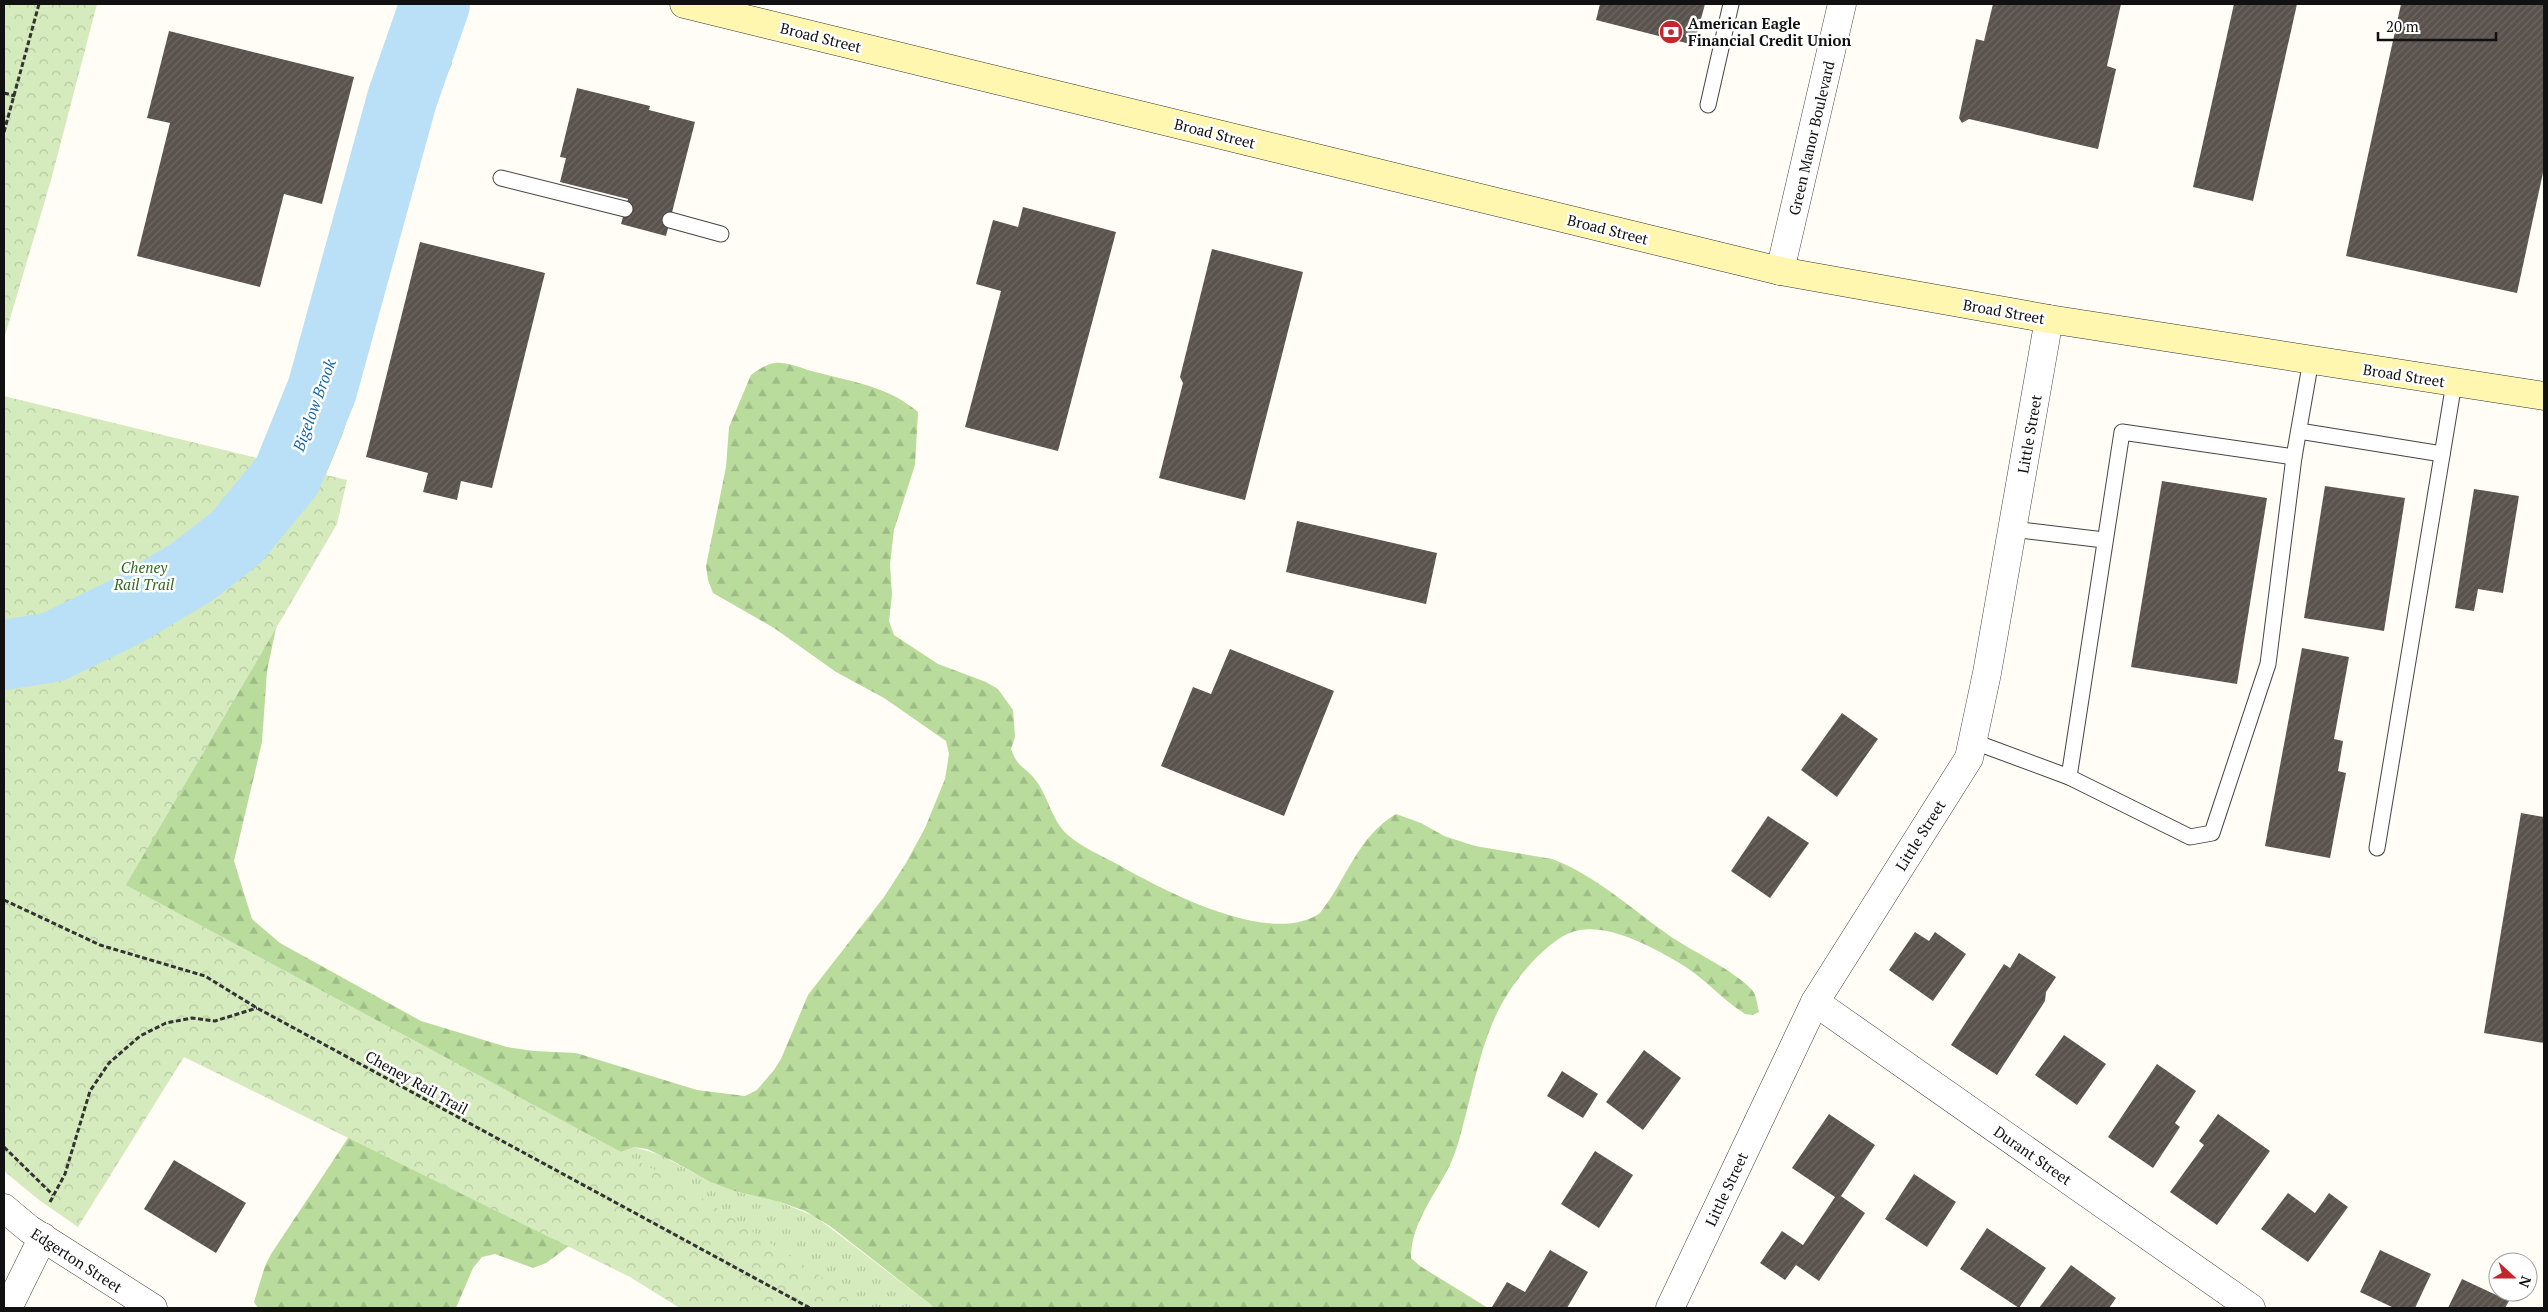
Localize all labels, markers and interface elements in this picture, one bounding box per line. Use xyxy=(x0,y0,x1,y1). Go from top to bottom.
scale bar xyxy=(2378,10,2496,42)
place label: American Eagle Financial Credit Union xyxy=(1688,13,1851,50)
text: 20 m xyxy=(2386,16,2419,36)
street label: Broad Street xyxy=(778,17,864,57)
bank icon: American Eagle Financial Credit Union xyxy=(1658,19,1684,45)
street label: Green Manor Boulevard xyxy=(1783,59,1839,217)
street label: Broad Street xyxy=(1172,113,1258,153)
street label: Broad Street xyxy=(1565,209,1651,249)
street label: Broad Street xyxy=(1961,294,2047,328)
water label: Bigelow Brook xyxy=(287,356,341,455)
street label: Broad Street xyxy=(2362,359,2447,391)
street label: Little Street xyxy=(2012,393,2046,475)
park label: Cheney Rail Trail xyxy=(113,557,175,594)
street label: Little Street xyxy=(1890,796,1950,874)
street label: Cheney Rail Trail xyxy=(362,1046,472,1118)
street label: Durant Street xyxy=(1990,1121,2076,1189)
street label: Little Street xyxy=(1700,1148,1752,1229)
street label: Edgerton Street xyxy=(28,1223,127,1297)
north arrow xyxy=(2488,1252,2538,1302)
text: N xyxy=(2515,1273,2536,1291)

